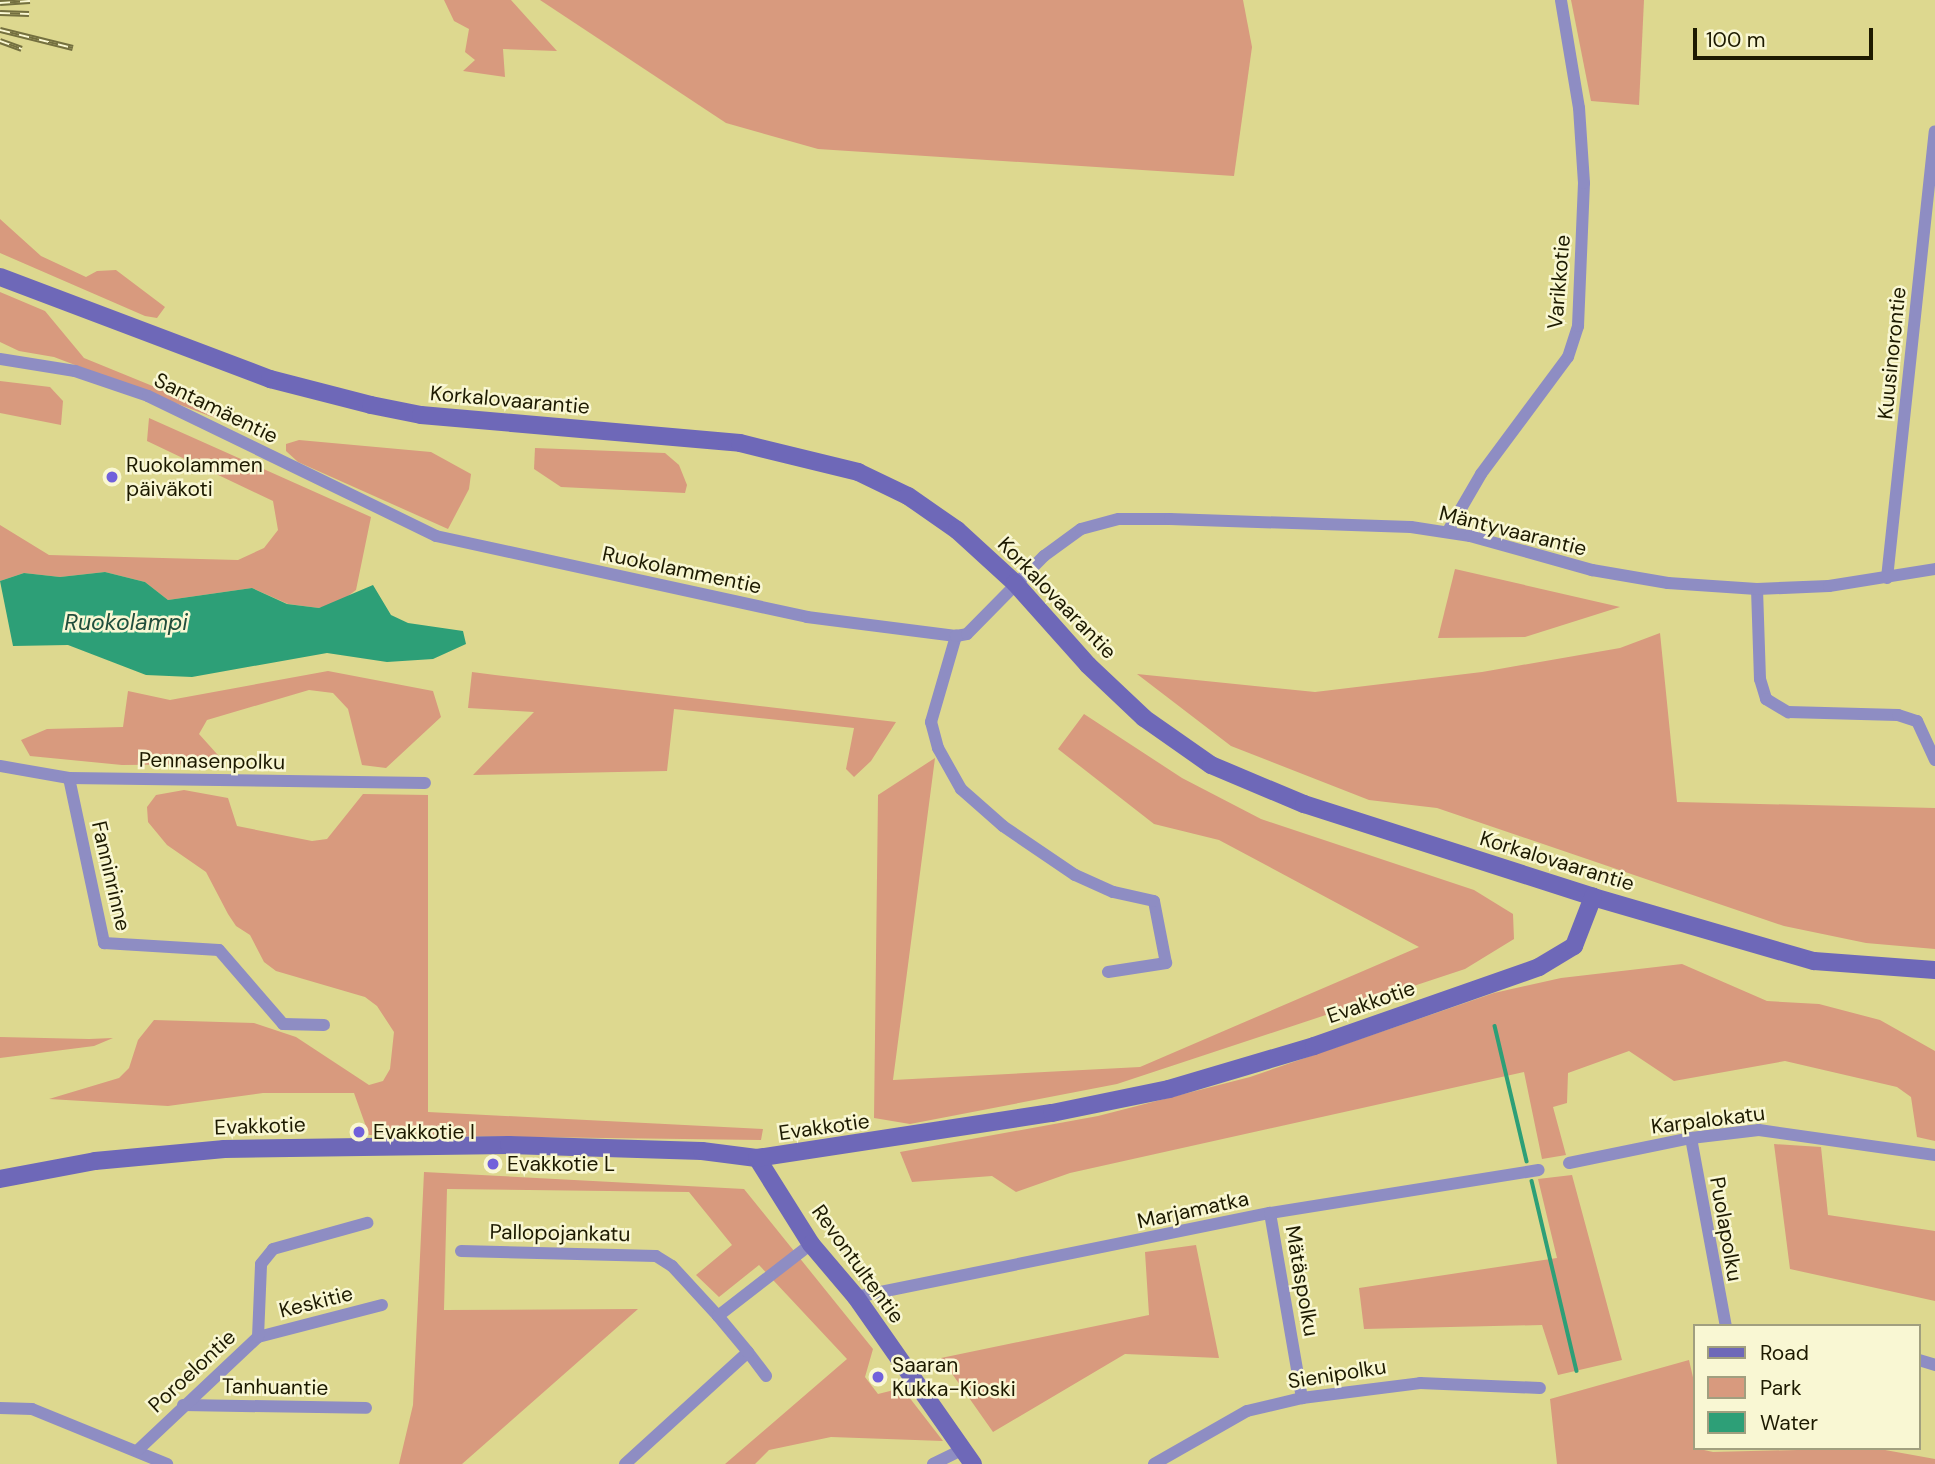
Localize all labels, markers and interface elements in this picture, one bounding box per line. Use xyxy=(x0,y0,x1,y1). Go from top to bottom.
scale bar xyxy=(1697,14,1877,58)
text: 100 m xyxy=(1706,26,1766,54)
street label: Varikkotie xyxy=(1542,234,1576,330)
street label: Kuusinorontie xyxy=(1873,285,1911,421)
street label: Santamäentie xyxy=(150,367,282,449)
street label: Korkalovaarantie xyxy=(429,380,591,420)
place label: Ruokolammen päiväkoti xyxy=(126,452,263,502)
marker: Ruokolammen päiväkoti xyxy=(104,469,120,485)
street label: Mäntyvaarantie xyxy=(1437,501,1589,561)
street label: Korkalovaarantie xyxy=(992,532,1122,664)
street label: Ruokolammentie xyxy=(600,541,764,599)
water label: Ruokolampi xyxy=(64,608,188,636)
street label: Pennasenpolku xyxy=(139,747,285,775)
street label: Fanninrinne xyxy=(86,819,136,933)
street label: Korkalovaarantie xyxy=(1477,826,1637,896)
street label: Evakkotie xyxy=(1324,975,1418,1029)
street label: Karpalokatu xyxy=(1650,1101,1766,1139)
street label: Evakkotie xyxy=(777,1108,871,1146)
street label: Evakkotie xyxy=(214,1112,306,1140)
place label: Evakkotie I xyxy=(373,1119,475,1145)
marker: Evakkotie I xyxy=(351,1124,367,1140)
place label: Evakkotie L xyxy=(507,1151,615,1177)
marker: Evakkotie L xyxy=(485,1156,501,1172)
street label: Puolapolku xyxy=(1704,1175,1748,1283)
street label: Marjamatka xyxy=(1135,1186,1251,1234)
street label: Revontultentie xyxy=(807,1200,909,1328)
street label: Pallopojankatu xyxy=(489,1219,631,1247)
street label: Mätäspolku xyxy=(1280,1224,1324,1338)
street label: Keskitie xyxy=(277,1281,355,1323)
street label: Poroelontie xyxy=(143,1324,241,1418)
legend xyxy=(1694,1324,1921,1450)
text: Road xyxy=(1760,1339,1809,1367)
place label: Saaran Kukka-Kioski xyxy=(892,1352,1016,1402)
street label: Sienipolku xyxy=(1286,1354,1388,1394)
marker: Saaran Kukka-Kioski xyxy=(870,1369,886,1385)
street label: Tanhuantie xyxy=(222,1373,328,1401)
text: Park xyxy=(1760,1374,1801,1402)
text: Water xyxy=(1760,1409,1818,1437)

